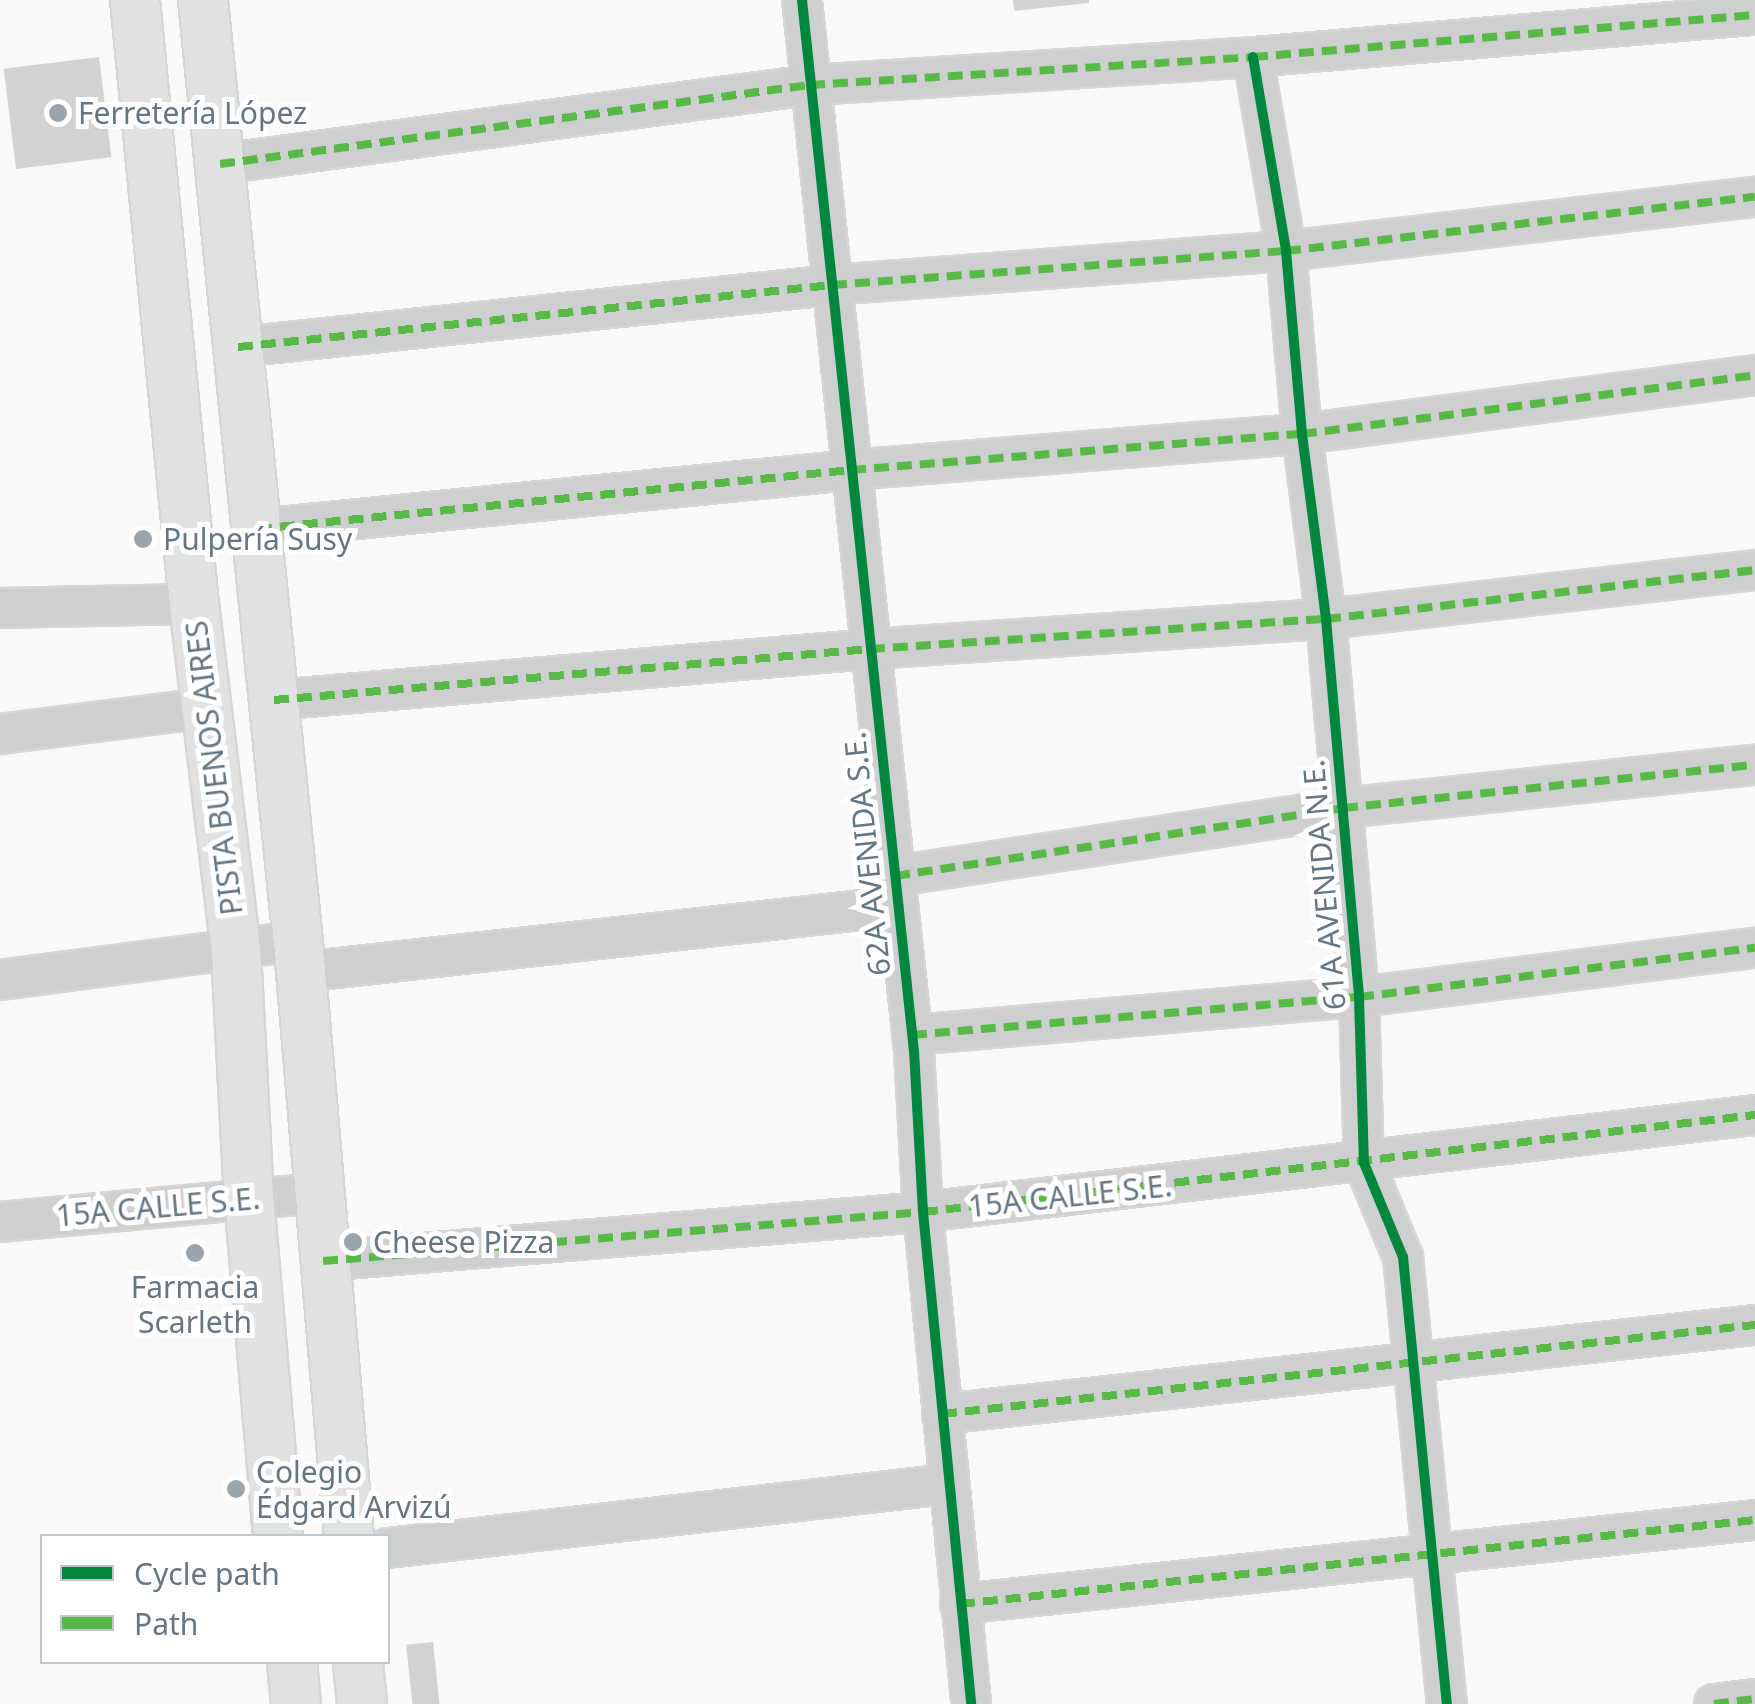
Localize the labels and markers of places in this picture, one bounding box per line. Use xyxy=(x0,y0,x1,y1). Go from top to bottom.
place label: Ferretería López xyxy=(78,95,307,131)
marker: Ferretería López xyxy=(47,102,69,124)
place label: Pulpería Susy xyxy=(163,521,352,557)
marker: Pulpería Susy xyxy=(132,528,154,550)
place label: Cheese Pizza xyxy=(373,1224,554,1260)
marker: Cheese Pizza xyxy=(342,1231,364,1253)
marker: Farmacia Scarleth xyxy=(184,1242,206,1264)
place label: Farmacia Scarleth xyxy=(131,1269,259,1340)
place label: Colegio Édgard Arvizú xyxy=(256,1454,452,1524)
marker: Colegio Édgard Arvizú xyxy=(225,1478,247,1500)

